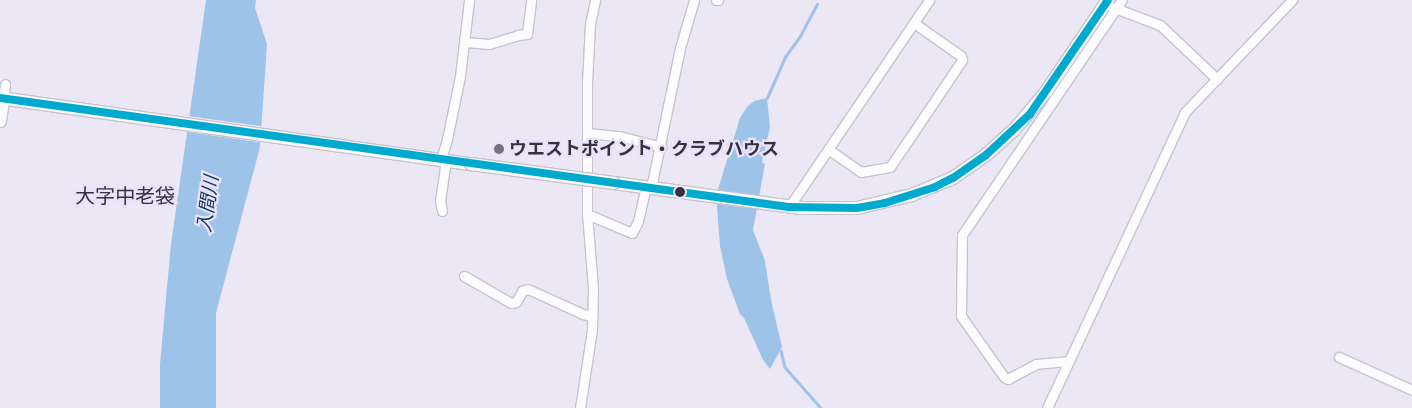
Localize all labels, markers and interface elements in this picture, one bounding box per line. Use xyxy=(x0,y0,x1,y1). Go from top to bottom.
place label: ウエストポイント・クラブハウス xyxy=(509,138,779,160)
marker: ウエストポイント・クラブハウス xyxy=(493,143,505,155)
water label: 入間川 xyxy=(193,174,223,234)
district label: 大字中老袋 xyxy=(75,184,175,208)
unlabelled marker xyxy=(675,187,685,197)

